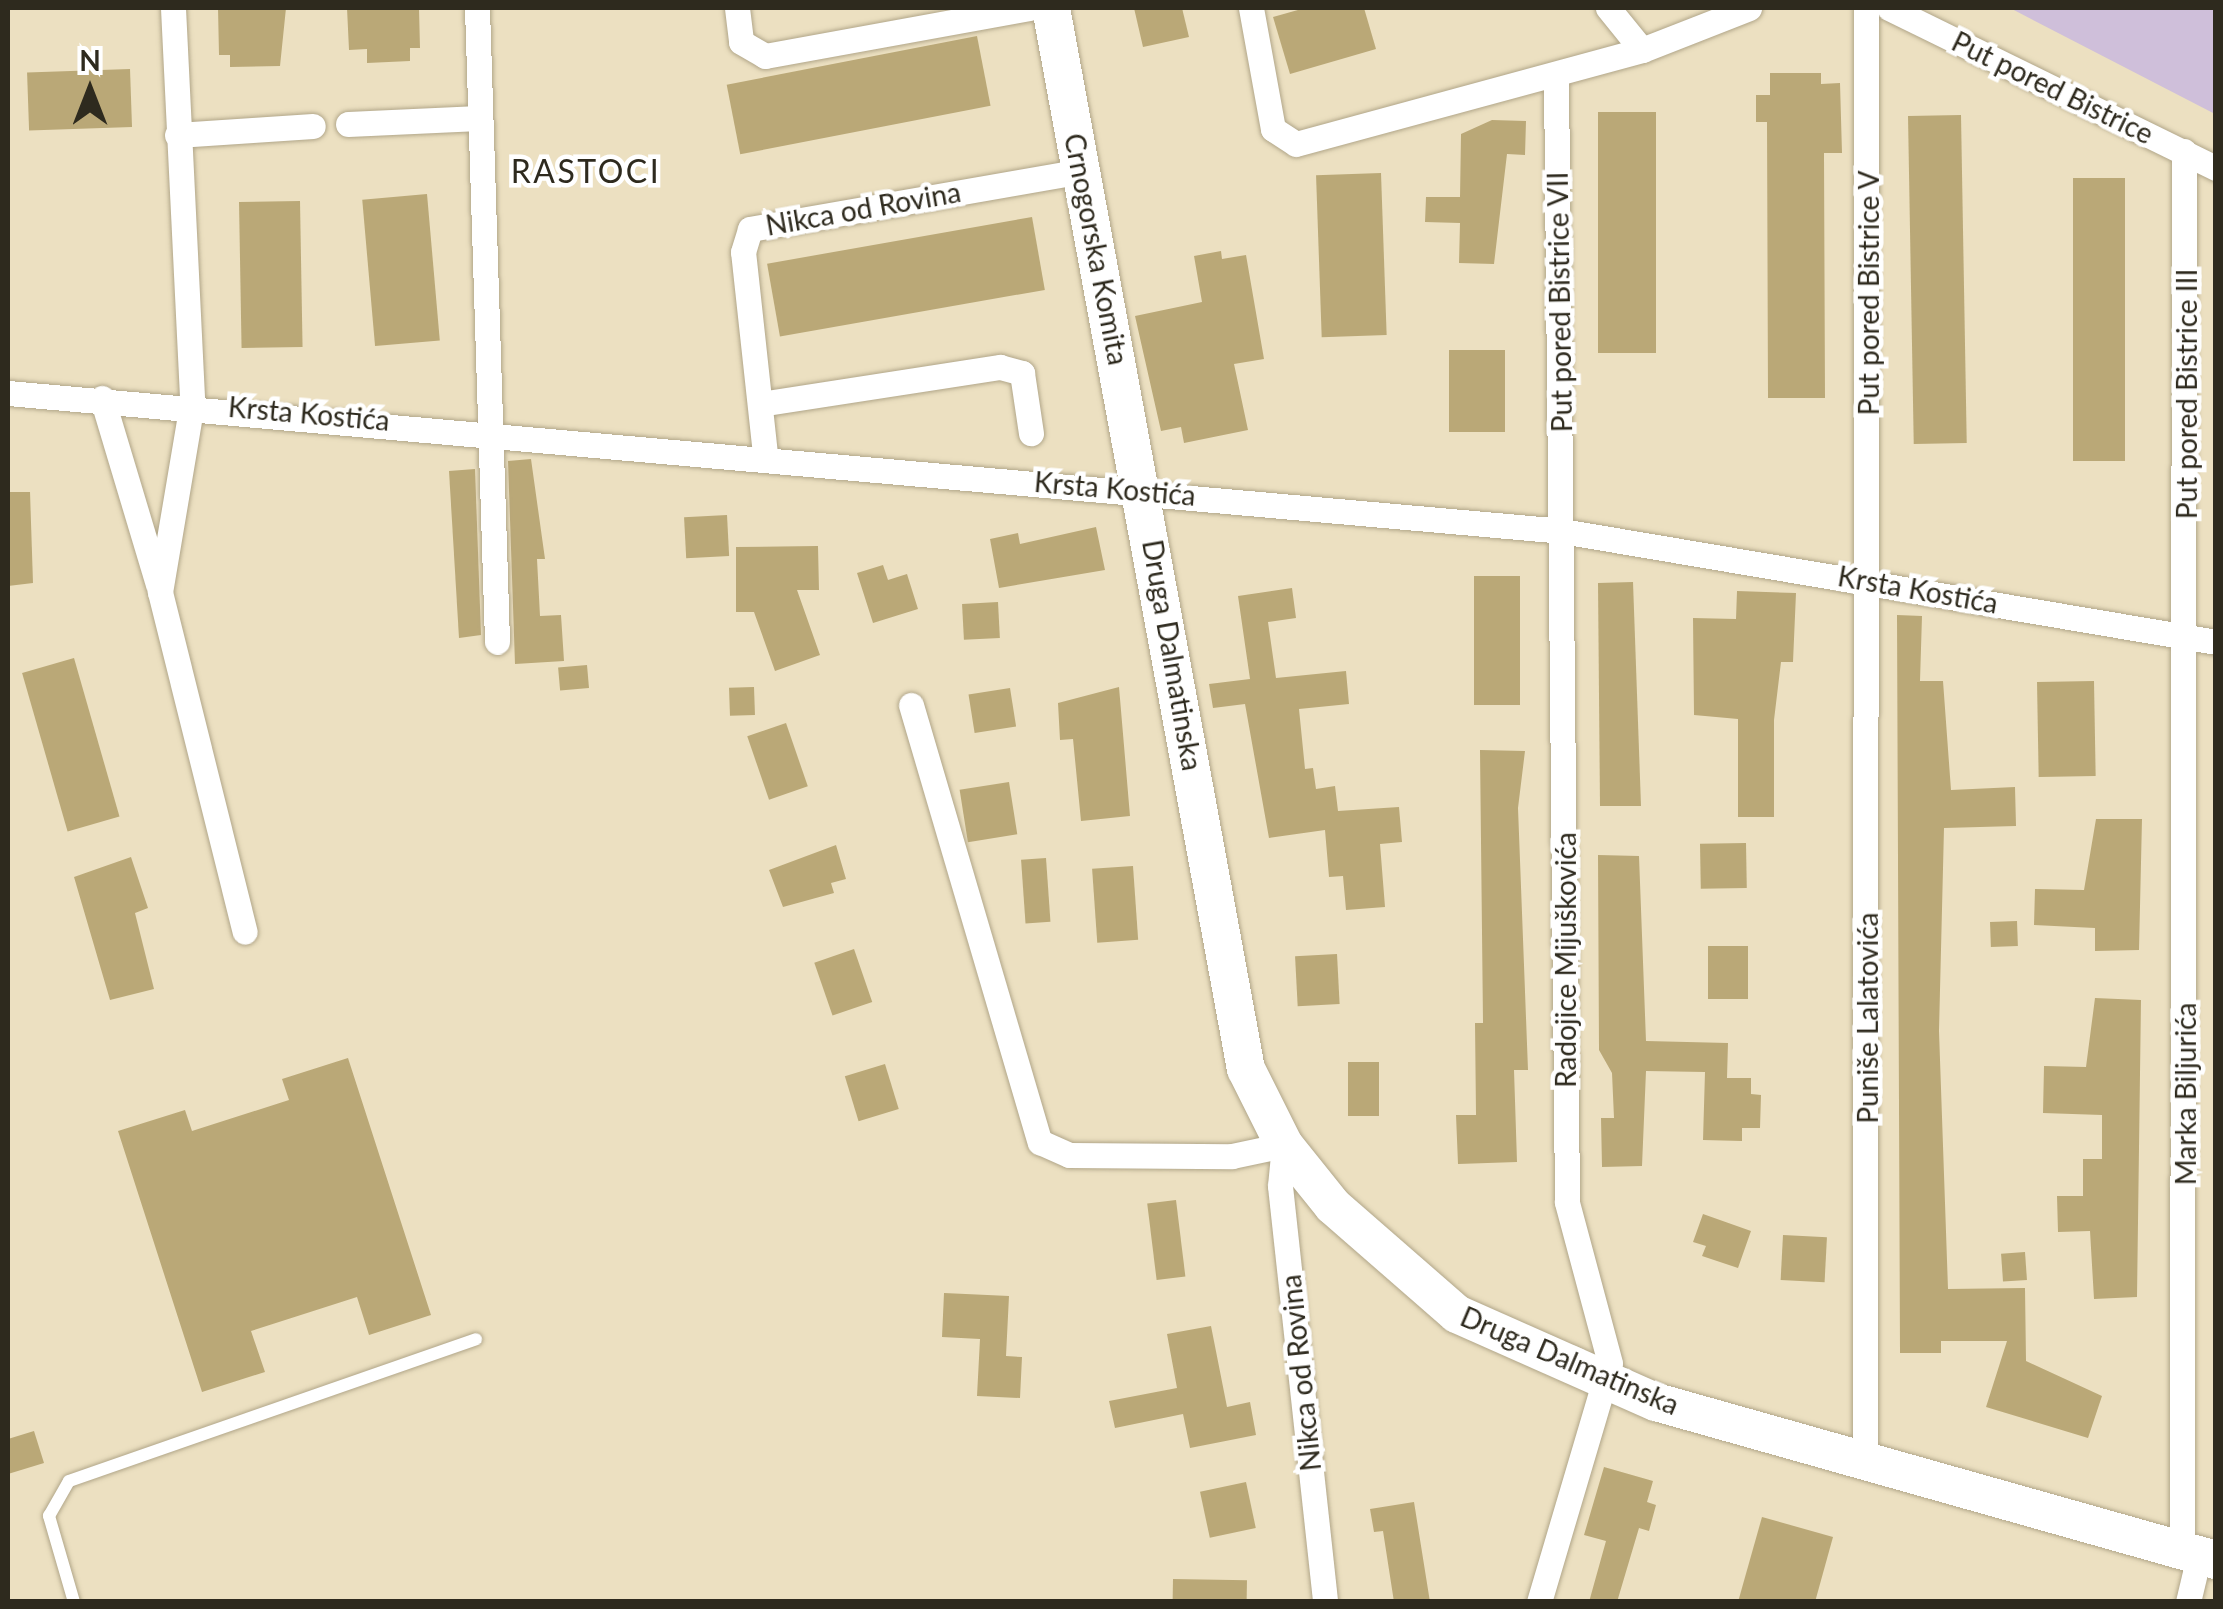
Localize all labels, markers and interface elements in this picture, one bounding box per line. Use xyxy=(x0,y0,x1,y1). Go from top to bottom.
street label: Put pored Bistrice xyxy=(1947,24,2159,150)
north arrow xyxy=(40,40,140,140)
text: N xyxy=(79,43,101,77)
street label: Crnogorska Komita xyxy=(1058,130,1136,368)
district label: RASTOCI xyxy=(511,152,661,190)
street label: Put pored Bistrice V xyxy=(1851,170,1885,416)
street label: Put pored Bistrice VII xyxy=(1540,171,1578,433)
street label: Nikca od Rovina xyxy=(763,174,963,242)
street label: Put pored Bistrice III xyxy=(2169,269,2203,519)
street label: Krsta Kostića xyxy=(227,389,391,437)
street label: Krsta Kostića xyxy=(1033,464,1197,512)
street label: Druga Dalmatinska xyxy=(1136,537,1210,773)
street label: Krsta Kostića xyxy=(1835,558,2001,620)
street label: Radojice Mijuškovića xyxy=(1548,832,1582,1088)
street label: Puniše Lalatovića xyxy=(1850,912,1884,1124)
street label: Marka Biljurića xyxy=(2168,1003,2202,1185)
street label: Nikca od Rovina xyxy=(1273,1273,1327,1473)
street label: Druga Dalmatinska xyxy=(1456,1299,1684,1421)

